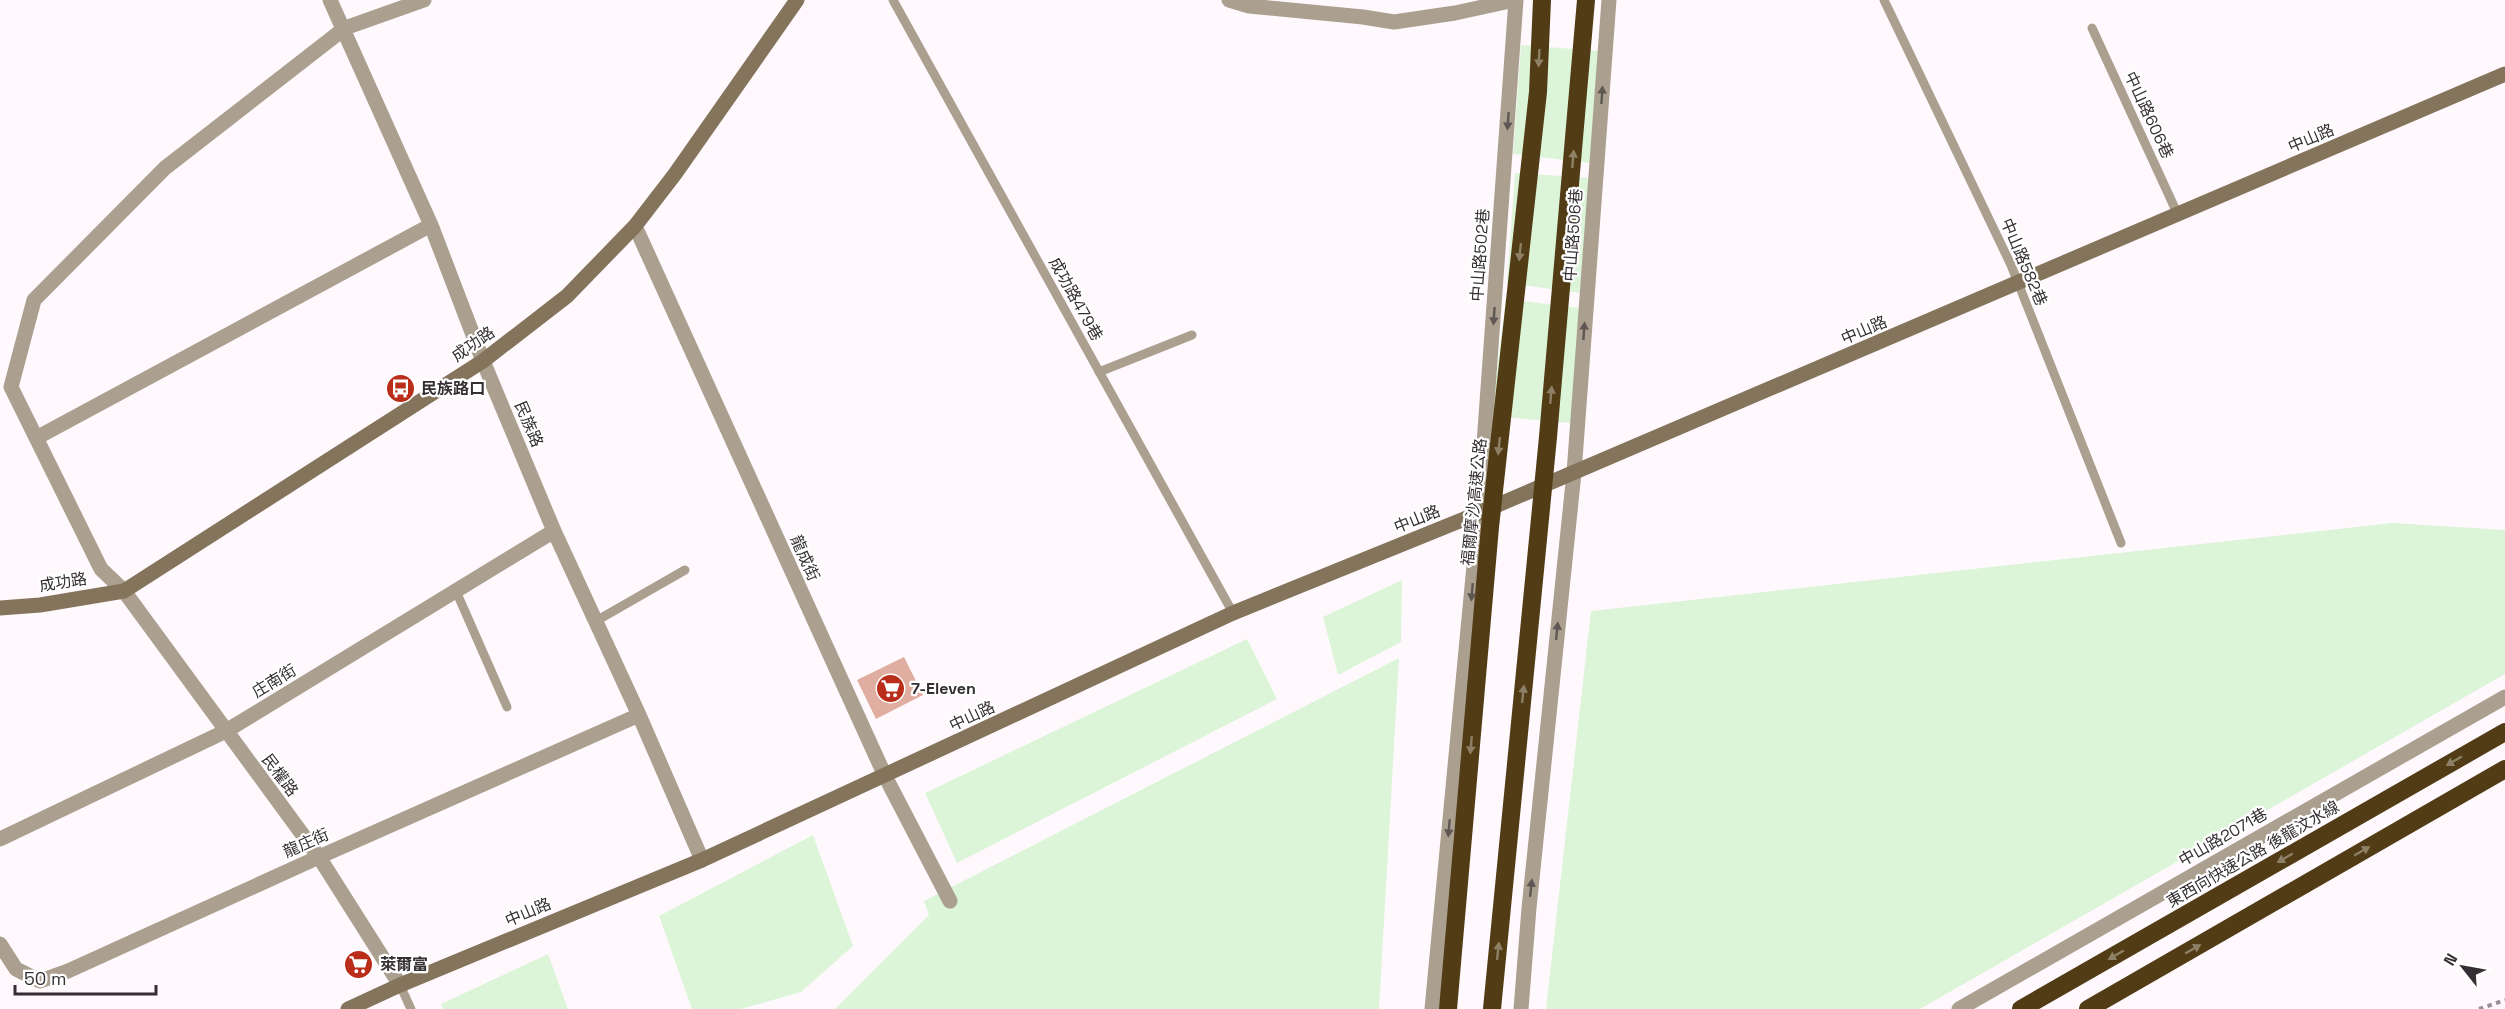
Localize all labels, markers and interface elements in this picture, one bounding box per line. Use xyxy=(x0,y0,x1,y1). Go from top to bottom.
one-way arrow xyxy=(1535,49,1544,68)
street label: 中山路606巷 xyxy=(2120,68,2178,162)
one-way arrow xyxy=(1597,85,1607,104)
one-way arrow xyxy=(1503,112,1512,131)
street label: 中山路 xyxy=(2285,119,2337,157)
one-way arrow xyxy=(1568,150,1577,169)
street label: 中山路506巷 xyxy=(1559,188,1587,282)
street label: 中山路502巷 xyxy=(1466,208,1494,302)
street label: 中山路582巷 xyxy=(1996,215,2052,309)
one-way arrow xyxy=(1515,243,1525,262)
street label: 成功路479巷 xyxy=(1044,254,1108,344)
one-way arrow xyxy=(1489,306,1498,325)
street label: 中山路 xyxy=(1838,311,1890,349)
one-way arrow xyxy=(1579,321,1589,340)
street label: 成功路 xyxy=(447,322,499,366)
bus stop icon: 民族路口 xyxy=(384,372,416,404)
place label: 民族路口 xyxy=(421,378,485,399)
one-way arrow xyxy=(1547,386,1556,405)
street label: 民族路 xyxy=(510,398,548,450)
street label: 福爾摩沙高速公路 xyxy=(1457,437,1491,567)
one-way arrow xyxy=(1494,437,1504,456)
street label: 中山路 xyxy=(1391,500,1443,538)
street label: 龍成街 xyxy=(786,532,824,584)
street label: 成功路 xyxy=(38,568,88,596)
one-way arrow xyxy=(1467,583,1477,602)
one-way arrow xyxy=(1552,622,1562,641)
street label: 庄南街 xyxy=(248,660,300,702)
supermarket icon: 7-Eleven xyxy=(874,672,906,704)
place label: 7-Eleven xyxy=(911,678,976,699)
one-way arrow xyxy=(1518,684,1528,703)
street label: 中山路 xyxy=(946,696,998,736)
one-way arrow xyxy=(1466,736,1476,755)
street label: 民權路 xyxy=(257,750,303,800)
one-way arrow xyxy=(2446,756,2462,767)
street label: 東西向快速公路 後龍汶水線 xyxy=(2163,796,2343,912)
street label: 中山路2071巷 xyxy=(2175,803,2271,871)
one-way arrow xyxy=(1444,819,1454,838)
street label: 龍庄街 xyxy=(280,824,332,862)
one-way arrow xyxy=(2354,846,2370,857)
one-way arrow xyxy=(2276,853,2293,863)
one-way arrow xyxy=(1526,878,1536,897)
street label: 中山路 xyxy=(502,893,554,931)
north arrow xyxy=(2433,937,2493,997)
one-way arrow xyxy=(1493,941,1503,960)
one-way arrow xyxy=(2185,943,2201,954)
supermarket icon: 萊爾富 xyxy=(343,948,375,980)
one-way arrow xyxy=(2107,950,2124,960)
text: N xyxy=(2439,950,2462,970)
place label: 萊爾富 xyxy=(380,954,428,975)
scale bar xyxy=(15,958,156,996)
text: 50 m xyxy=(24,967,66,990)

